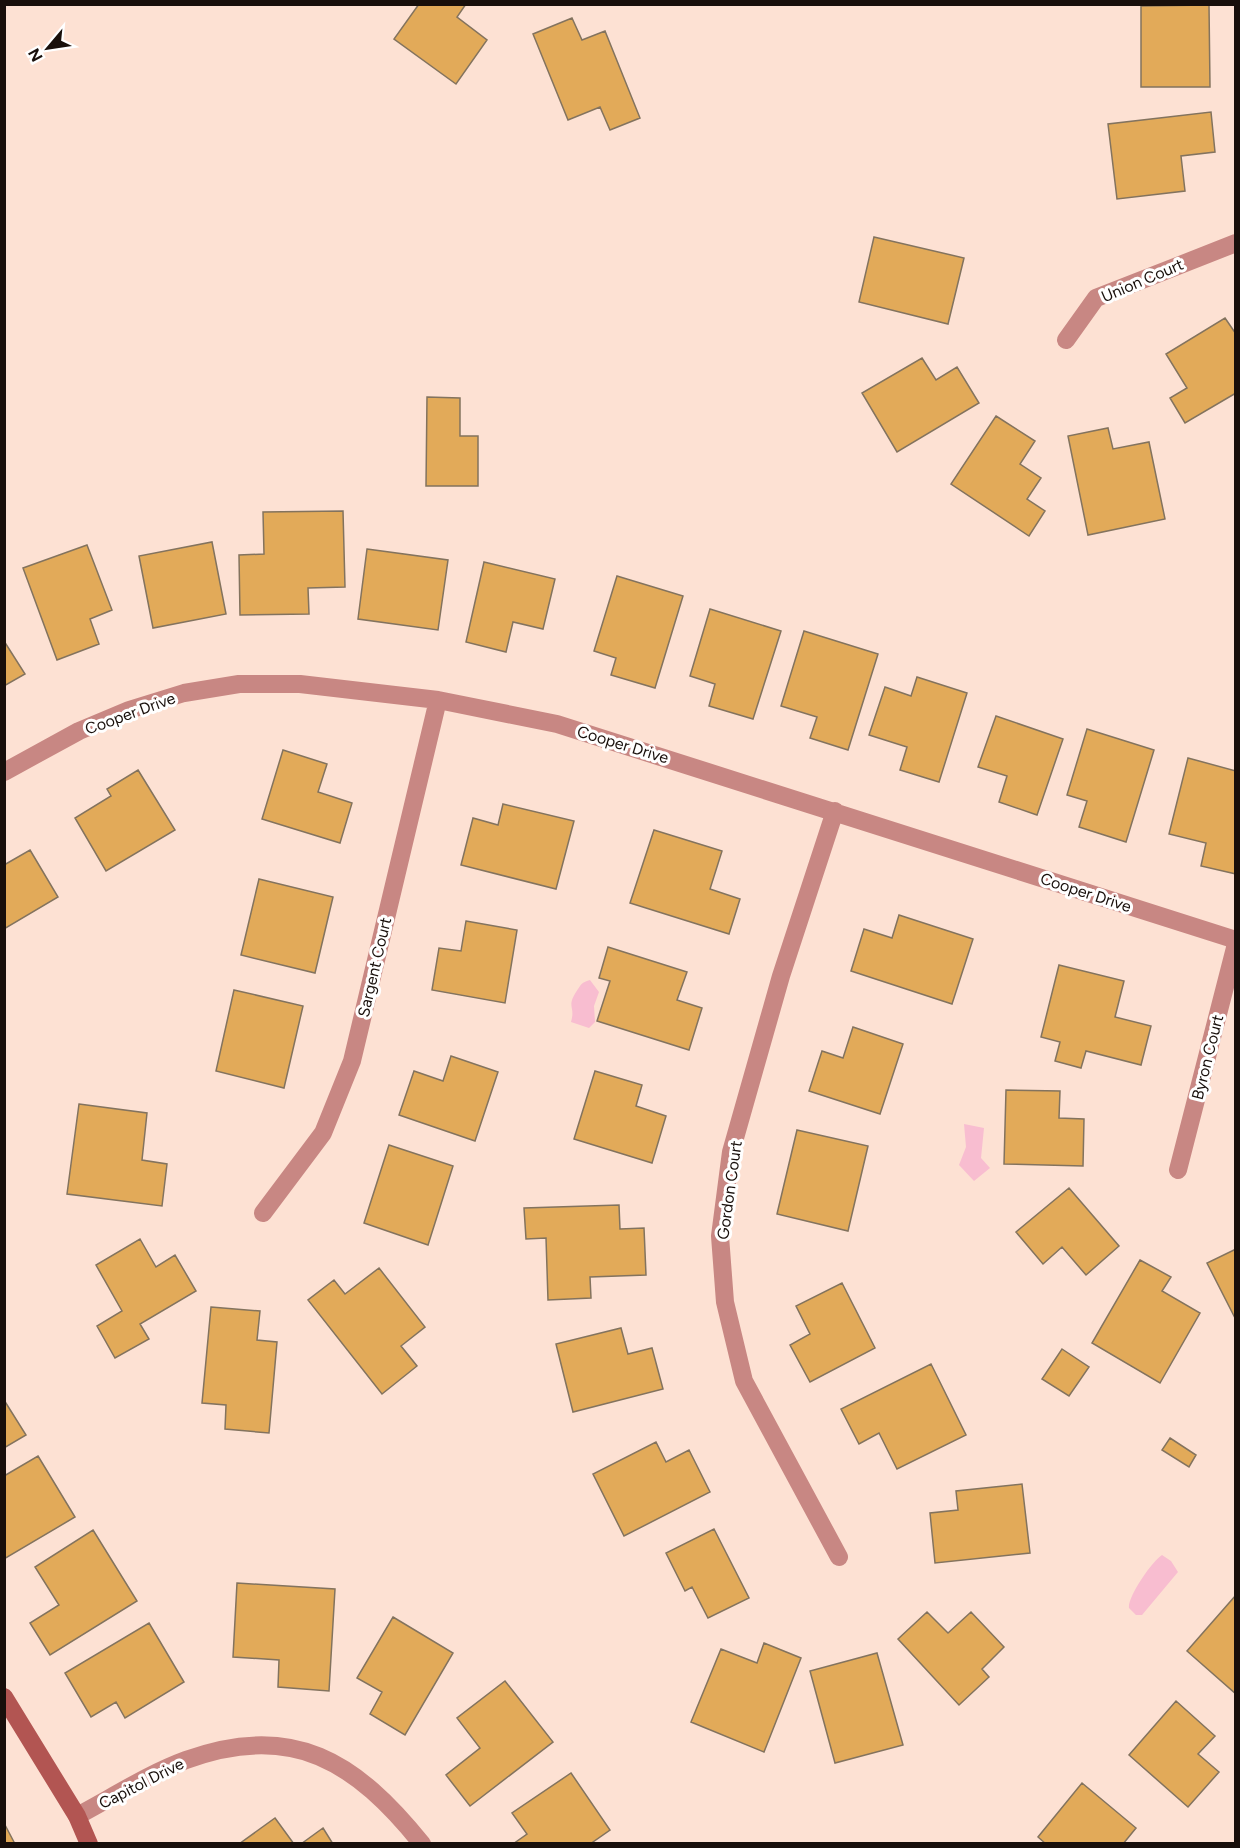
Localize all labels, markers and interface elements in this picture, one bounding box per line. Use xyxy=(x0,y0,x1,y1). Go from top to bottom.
north arrow xyxy=(18,18,78,78)
text: N xyxy=(24,45,47,65)
street label: Union Court xyxy=(1098,255,1186,306)
street label: Cooper Drive xyxy=(82,688,178,739)
street label: Cooper Drive xyxy=(575,722,671,767)
street label: Cooper Drive xyxy=(1038,869,1134,916)
street label: Sargent Court xyxy=(354,915,395,1019)
street label: Byron Court xyxy=(1188,1013,1227,1102)
street label: Gordon Court xyxy=(713,1139,746,1241)
street label: Capitol Drive xyxy=(96,1754,187,1813)

